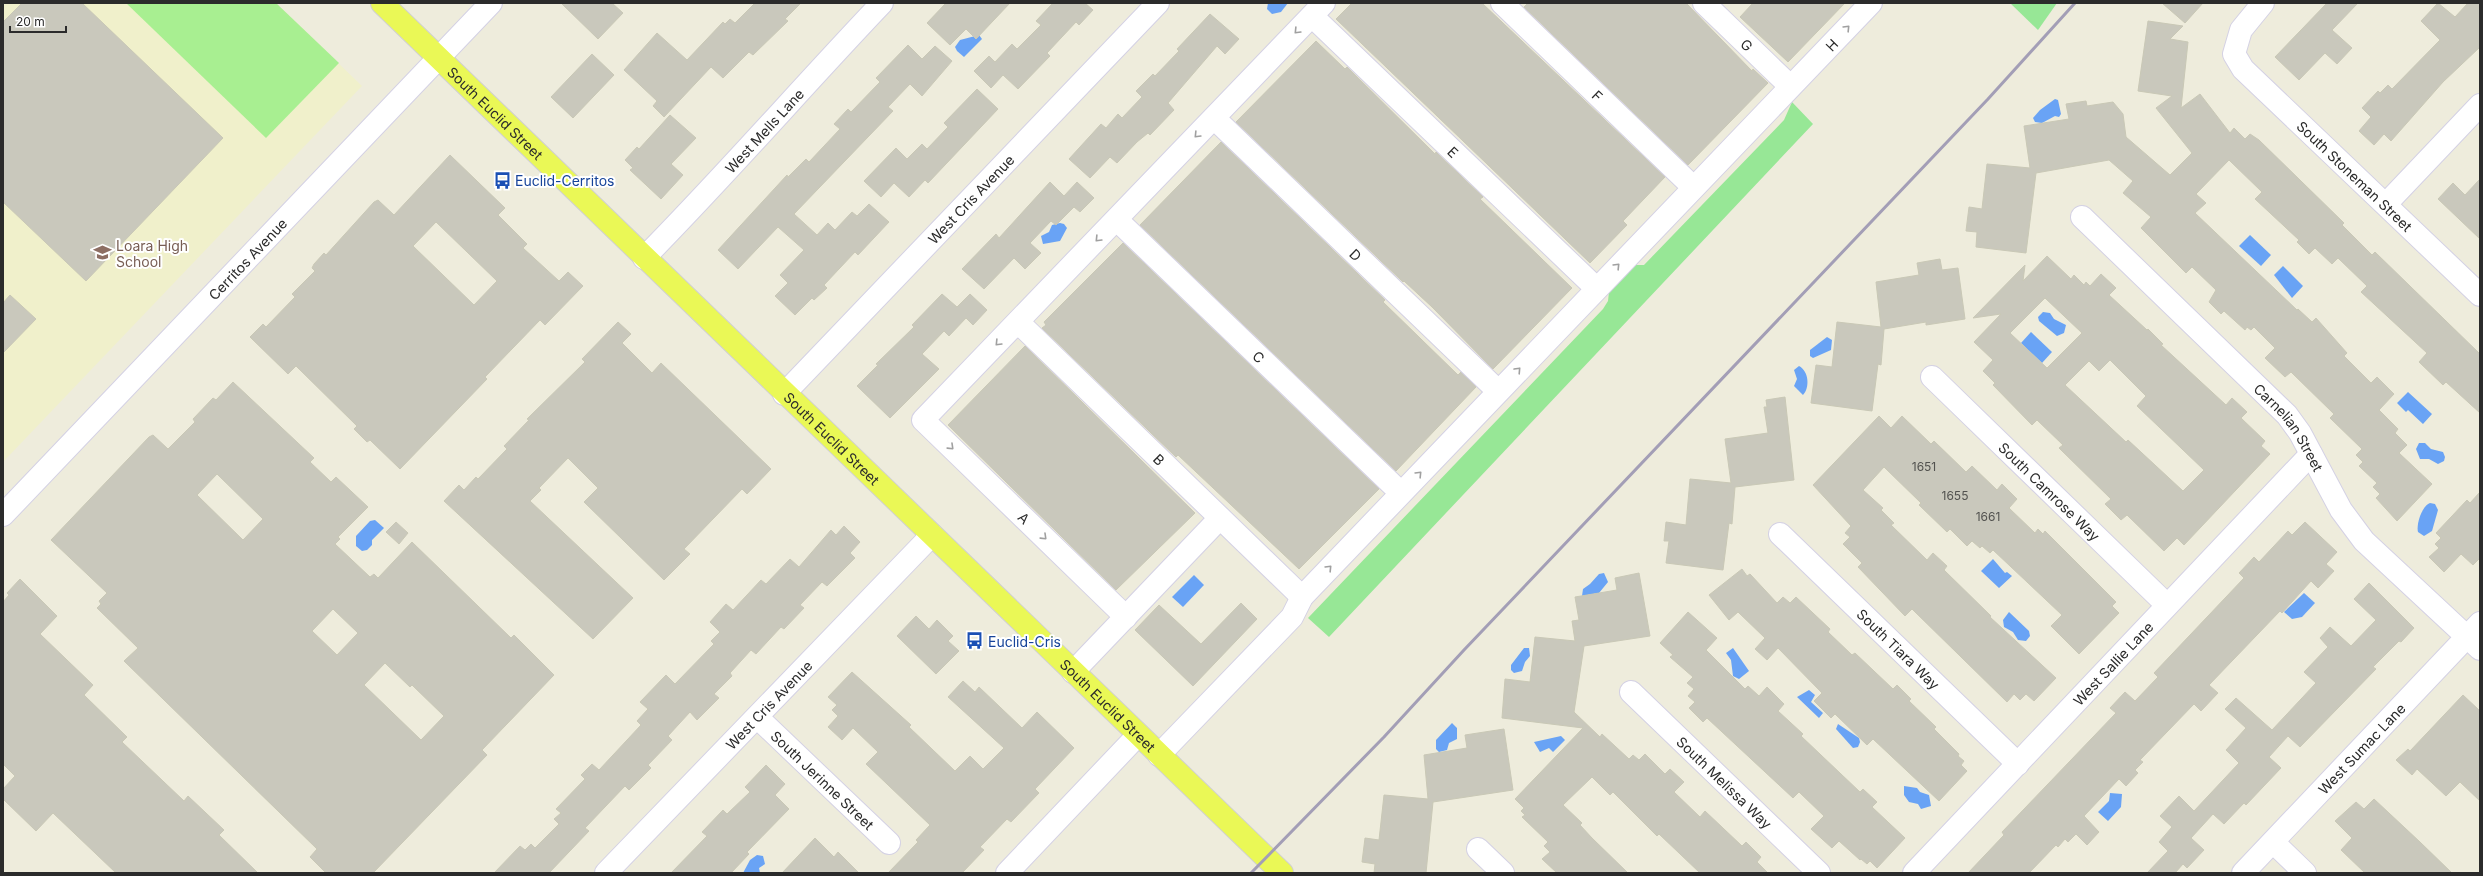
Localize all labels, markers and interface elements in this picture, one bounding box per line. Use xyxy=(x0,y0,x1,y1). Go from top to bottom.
scale bar xyxy=(10,8,66,34)
text: 20 m xyxy=(16,14,45,29)
one-way arrow xyxy=(1842,25,1849,33)
one-way arrow xyxy=(1294,26,1302,34)
street label: G xyxy=(1738,35,1757,54)
street label: H xyxy=(1821,35,1841,54)
street label: South Euclid Street xyxy=(444,63,547,163)
street label: West Mells Lane xyxy=(721,85,807,176)
street label: F xyxy=(1589,86,1607,104)
street label: South Stoneman Street xyxy=(2294,117,2416,235)
one-way arrow xyxy=(1194,130,1202,138)
street label: E xyxy=(1445,143,1462,161)
street label: West Cris Avenue xyxy=(924,151,1017,247)
bus stop icon: Euclid-Cerritos xyxy=(492,170,512,190)
place label: Euclid-Cerritos xyxy=(515,172,614,189)
street label: Cerritos Avenue xyxy=(204,214,290,303)
one-way arrow xyxy=(1095,234,1103,242)
place label: Loara High School xyxy=(116,237,188,270)
school or university icon: Loara High School xyxy=(93,243,113,263)
street label: D xyxy=(1346,245,1366,264)
one-way arrow xyxy=(1612,263,1620,271)
one-way arrow xyxy=(995,338,1003,346)
street label: C xyxy=(1249,347,1269,366)
one-way arrow xyxy=(1513,367,1521,375)
street label: Carnelian Street xyxy=(2251,380,2327,474)
street label: South Euclid Street xyxy=(781,388,884,488)
street label: South Camrose Way xyxy=(1996,438,2104,544)
one-way arrow xyxy=(946,442,954,450)
street label: B xyxy=(1150,450,1169,468)
house number: 1651 xyxy=(1912,459,1936,474)
one-way arrow xyxy=(1414,472,1421,479)
house number: 1655 xyxy=(1942,488,1968,503)
street label: A xyxy=(1015,509,1034,528)
house number: 1661 xyxy=(1976,509,2000,524)
one-way arrow xyxy=(1039,533,1047,540)
one-way arrow xyxy=(1324,565,1332,573)
street label: South Tiara Way xyxy=(1854,605,1944,693)
street label: West Sallie Lane xyxy=(2069,618,2156,708)
bus stop icon: Euclid-Cris xyxy=(965,631,985,651)
place label: Euclid-Cris xyxy=(988,633,1061,650)
street label: South Euclid Street xyxy=(1057,655,1160,755)
street label: West Cris Avenue xyxy=(722,657,815,753)
street label: West Sumac Lane xyxy=(2314,699,2408,797)
street label: South Jerinne Street xyxy=(768,727,878,833)
street label: South Melissa Way xyxy=(1674,733,1776,832)

